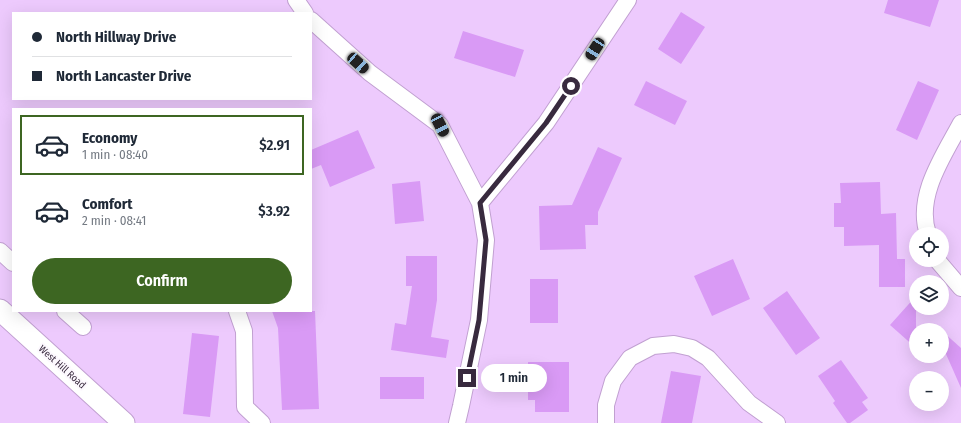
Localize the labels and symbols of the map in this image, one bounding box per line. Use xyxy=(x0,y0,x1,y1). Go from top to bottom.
car xyxy=(583,36,607,62)
car xyxy=(345,51,371,75)
route start xyxy=(562,77,580,95)
car xyxy=(429,112,451,138)
street label: West Hill Road xyxy=(36,343,88,391)
callout: 1 min xyxy=(481,364,547,392)
route end xyxy=(458,369,476,387)

